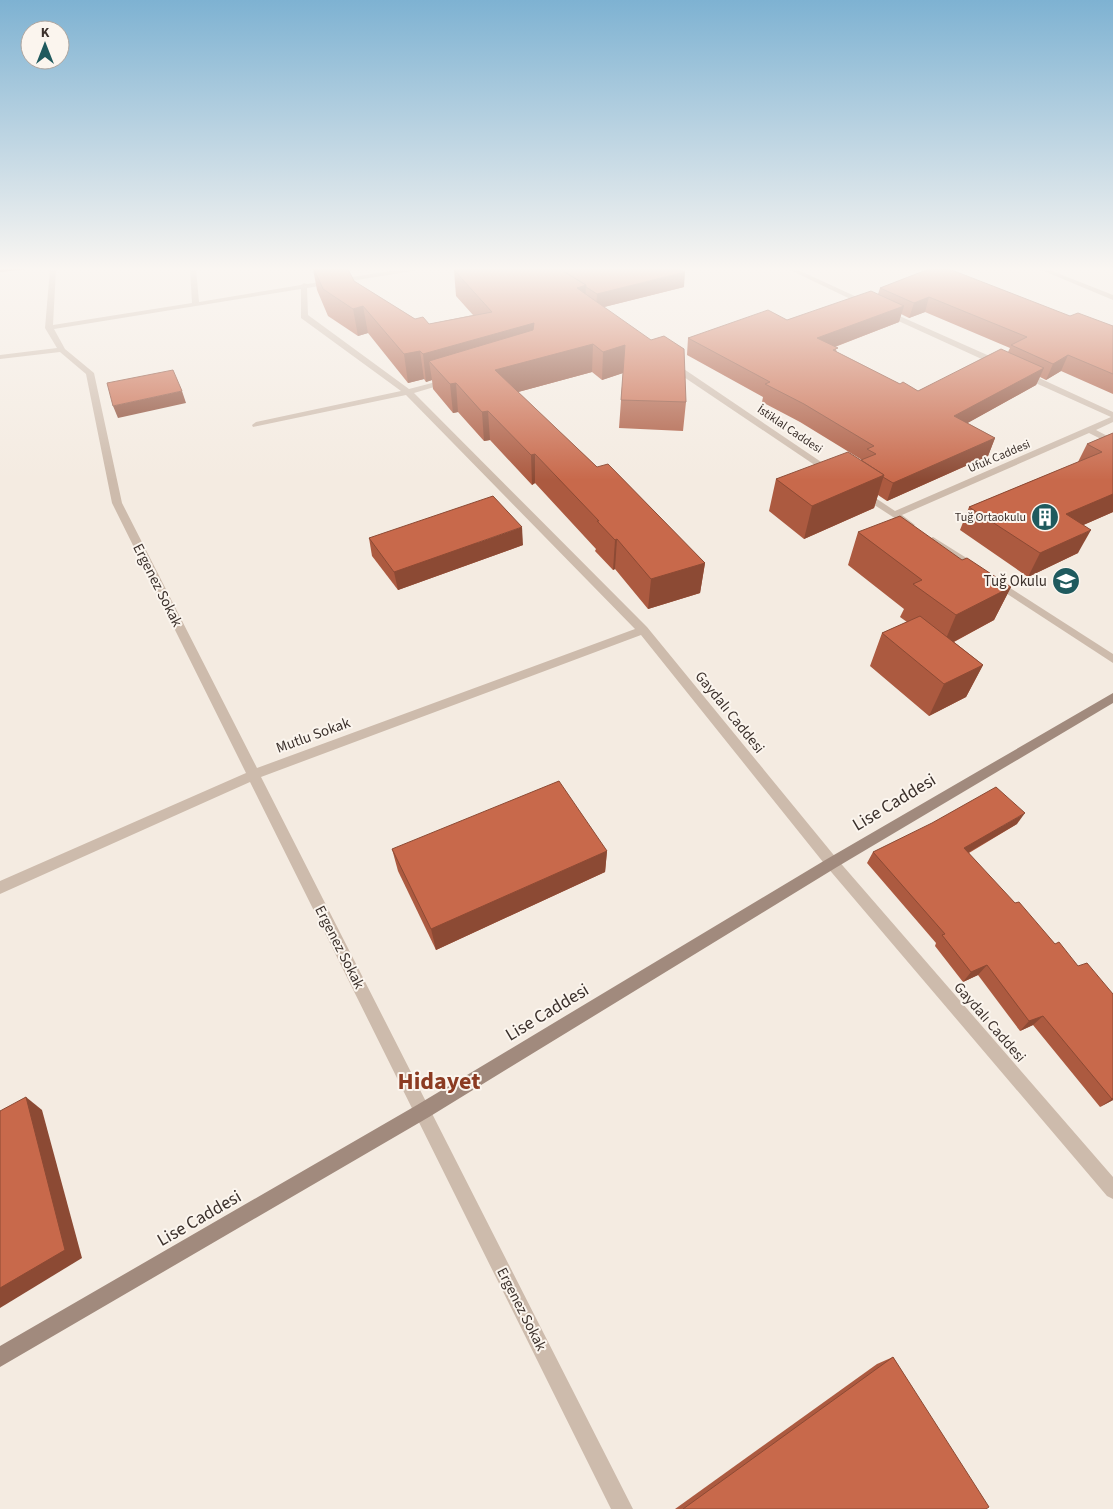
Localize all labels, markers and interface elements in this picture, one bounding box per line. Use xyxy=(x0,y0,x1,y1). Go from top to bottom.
north arrow xyxy=(20,20,70,70)
text: K xyxy=(41,23,50,43)
street label: İstiklal Caddesi xyxy=(754,401,826,458)
street label: Ufuk Caddesi xyxy=(965,436,1033,477)
building icon: Tuğ Ortaokulu xyxy=(1030,502,1060,532)
place label: Tuğ Ortaokulu xyxy=(955,509,1026,526)
street label: Ergenez Sokak xyxy=(127,540,188,631)
school or university icon: Tuğ Okulu xyxy=(1051,566,1081,596)
place label: Tuğ Okulu xyxy=(984,571,1047,592)
street label: Gaydalı Caddesi xyxy=(690,667,769,758)
street label: Mutlu Sokak xyxy=(273,712,354,759)
street label: Lise Caddesi xyxy=(848,768,941,837)
street label: Ergenez Sokak xyxy=(309,902,370,993)
street label: Lise Caddesi xyxy=(501,978,594,1047)
street label: Gaydalı Caddesi xyxy=(949,978,1030,1067)
district label: Hidayet xyxy=(398,1064,480,1099)
street label: Lise Caddesi xyxy=(153,1184,246,1253)
street label: Ergenez Sokak xyxy=(491,1264,552,1355)

